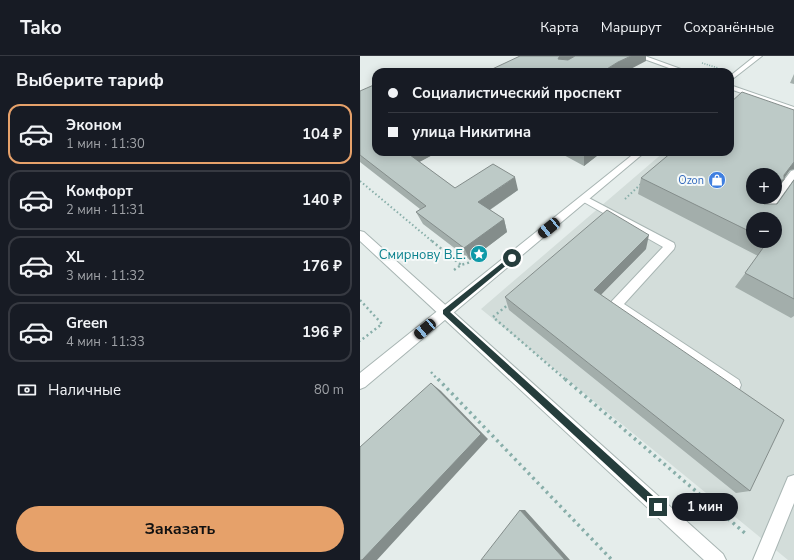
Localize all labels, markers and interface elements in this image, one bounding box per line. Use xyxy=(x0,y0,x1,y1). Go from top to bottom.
text: Tako xyxy=(20,15,62,41)
text: Карта xyxy=(540,18,579,37)
text: Маршрут xyxy=(601,18,662,37)
text: Сохранённые xyxy=(684,18,774,37)
text: Выберите тариф xyxy=(16,68,164,92)
text: Социалистический проспект xyxy=(412,83,621,103)
text: Эконом xyxy=(66,115,122,135)
icon: car xyxy=(18,116,54,152)
text: улица Никитина xyxy=(412,122,531,142)
text: 104 ₽ xyxy=(302,124,342,144)
text: 1 мин · 11:30 xyxy=(66,135,145,153)
map controls xyxy=(746,168,782,248)
button: + xyxy=(746,168,782,204)
shop icon: Ozon xyxy=(707,170,727,190)
place label: Ozon xyxy=(678,173,704,188)
text: Комфорт xyxy=(66,181,133,201)
icon: car xyxy=(18,182,54,218)
text: 140 ₽ xyxy=(302,190,342,210)
text: 2 мин · 11:31 xyxy=(66,201,145,219)
button: − xyxy=(746,212,782,248)
car xyxy=(536,216,562,240)
place icon: Смирнову В.Е. xyxy=(469,244,489,264)
place label: Смирнову В.Е. xyxy=(379,246,466,264)
text: XL xyxy=(66,247,85,267)
icon: car xyxy=(18,248,54,284)
route start xyxy=(503,249,521,267)
text: 176 ₽ xyxy=(302,256,342,276)
text: 3 мин · 11:32 xyxy=(66,267,145,285)
text: Green xyxy=(66,313,108,333)
icon: car xyxy=(18,314,54,350)
car xyxy=(412,317,438,341)
text: 196 ₽ xyxy=(302,322,342,342)
text: 4 мин · 11:33 xyxy=(66,333,145,351)
icon: cash xyxy=(16,379,38,401)
text: Наличные xyxy=(48,380,121,400)
text: 80 m xyxy=(314,381,344,399)
callout: 1 мин xyxy=(672,493,738,521)
route end xyxy=(649,498,667,516)
text: 1 мин xyxy=(687,498,723,516)
button: Заказать xyxy=(16,506,344,552)

